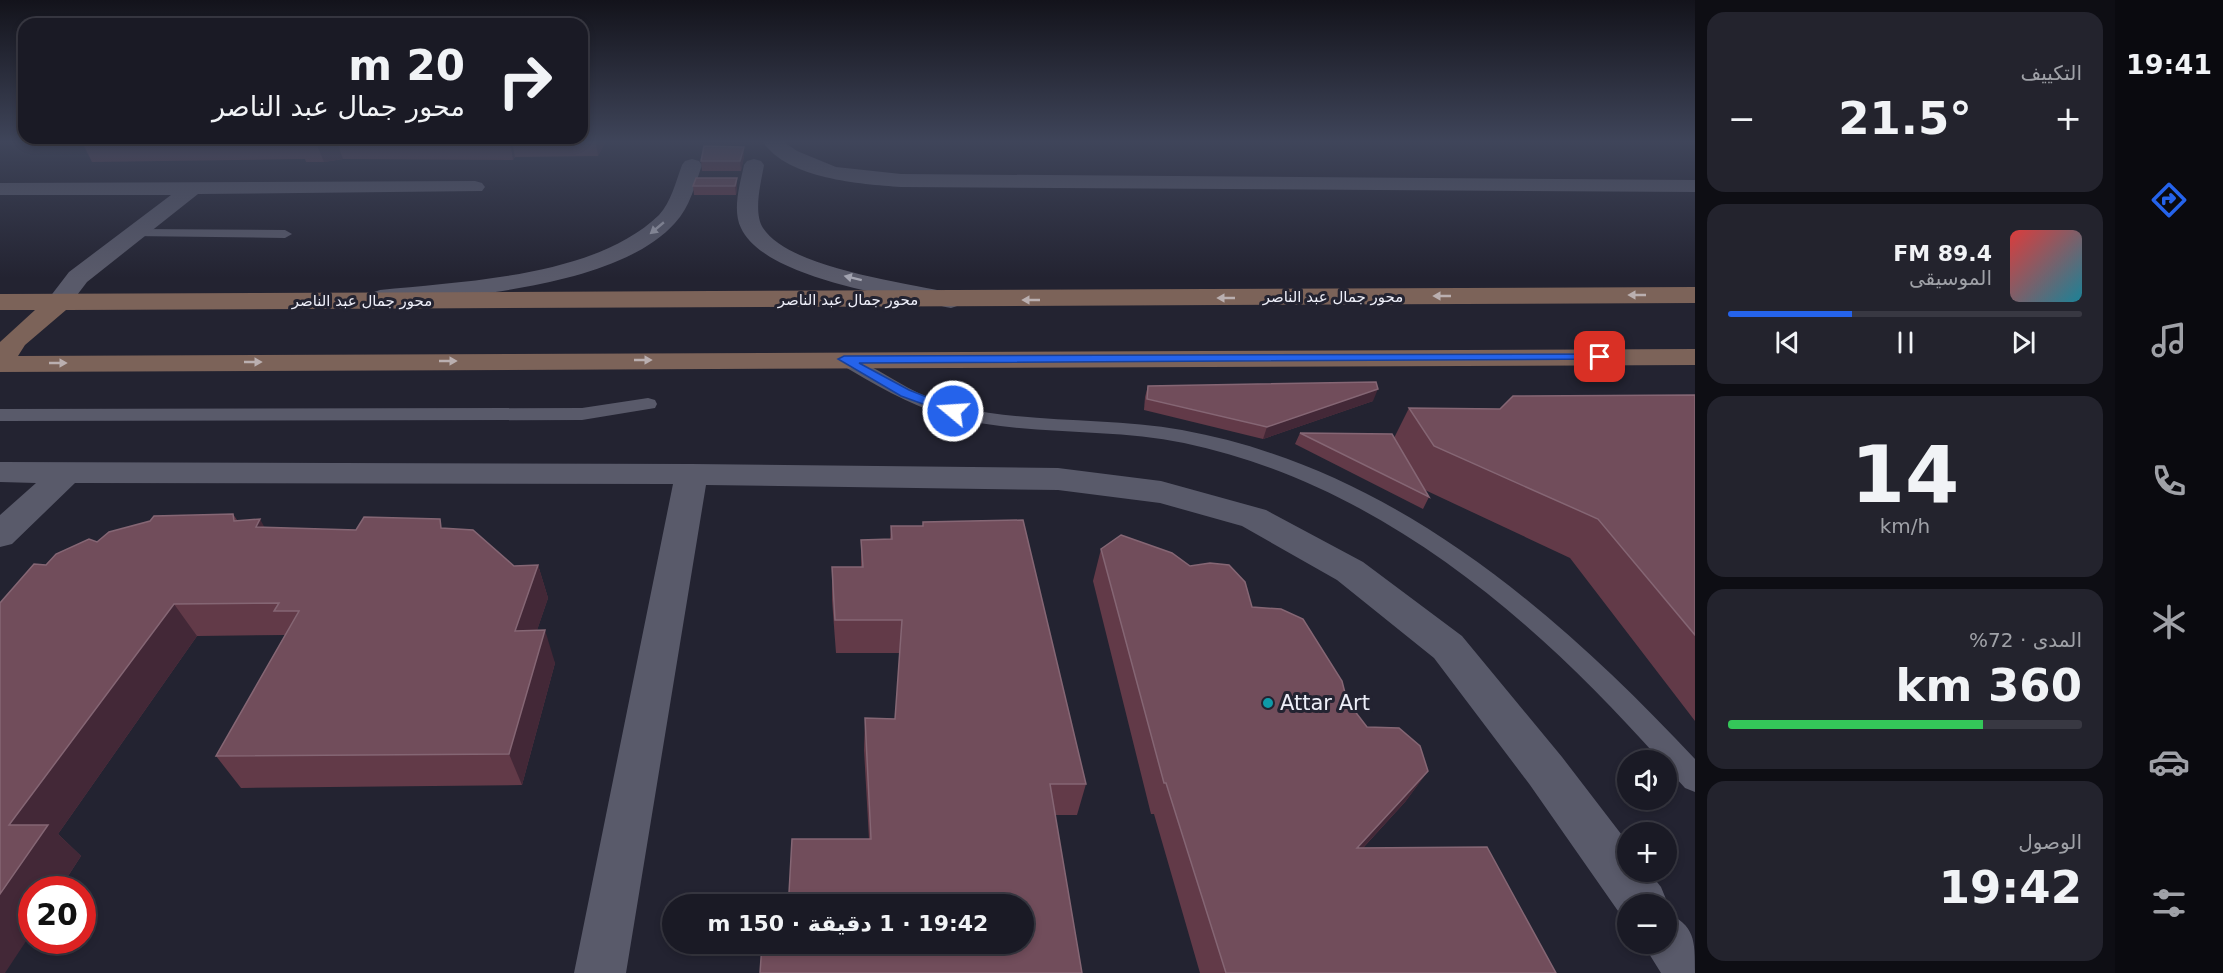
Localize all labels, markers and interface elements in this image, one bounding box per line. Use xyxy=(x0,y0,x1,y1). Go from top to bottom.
text: 20 m xyxy=(348,41,465,90)
icon: right xyxy=(486,42,564,120)
text: 19:41 xyxy=(2126,49,2212,80)
text: التكييف xyxy=(2020,61,2082,85)
text: محور جمال عبد الناصر xyxy=(212,91,465,122)
text: 21.5° xyxy=(1838,92,1972,145)
text: − xyxy=(1728,99,1756,138)
text: + xyxy=(2054,99,2082,138)
icon: directions xyxy=(2148,179,2190,221)
one-way arrow xyxy=(650,221,665,234)
text: 89.4 FM xyxy=(1893,241,1992,266)
text: الموسيقى xyxy=(1909,266,1992,290)
one-way arrow xyxy=(843,273,862,282)
street label: محور جمال عبد الناصر xyxy=(1262,288,1403,306)
one-way arrow xyxy=(1627,290,1646,300)
street label: محور جمال عبد الناصر xyxy=(777,291,918,309)
street label: محور جمال عبد الناصر xyxy=(291,292,432,310)
one-way arrow xyxy=(1432,292,1451,301)
one-way arrow xyxy=(1216,293,1235,303)
one-way arrow xyxy=(1021,295,1040,304)
icon: music xyxy=(2148,319,2190,361)
icon: previous xyxy=(1771,326,1804,359)
icon: pause xyxy=(1889,326,1922,359)
icon: next xyxy=(2007,326,2040,359)
pin xyxy=(1574,331,1625,382)
icon: arrive xyxy=(1583,340,1616,373)
one-way arrow xyxy=(634,355,653,365)
one-way arrow xyxy=(439,356,458,366)
one-way arrow xyxy=(244,357,263,367)
one-way arrow xyxy=(49,359,68,368)
position arrow xyxy=(921,379,985,443)
text: 14 xyxy=(1851,430,1959,520)
icon: phone xyxy=(2148,460,2190,502)
text: km/h xyxy=(1880,514,1930,538)
icon: climate xyxy=(2148,601,2190,643)
text: المدى · 72% xyxy=(1969,628,2082,652)
text: 360 km xyxy=(1896,659,2082,712)
place label: Attar Art xyxy=(1280,691,1370,715)
marker: Attar Art xyxy=(1261,696,1275,710)
icon: car xyxy=(2148,741,2190,783)
map controls xyxy=(1617,750,1677,954)
button: sound xyxy=(1617,750,1677,810)
button: + xyxy=(1617,822,1677,882)
text: الوصول xyxy=(2018,830,2082,854)
text: 19:42 xyxy=(1939,861,2082,914)
speed limit sign: 20 xyxy=(18,876,96,954)
icon: filters xyxy=(2148,882,2190,924)
button: − xyxy=(1617,894,1677,954)
text: 19:42 · 1 دقيقة · 150 m xyxy=(708,911,988,936)

